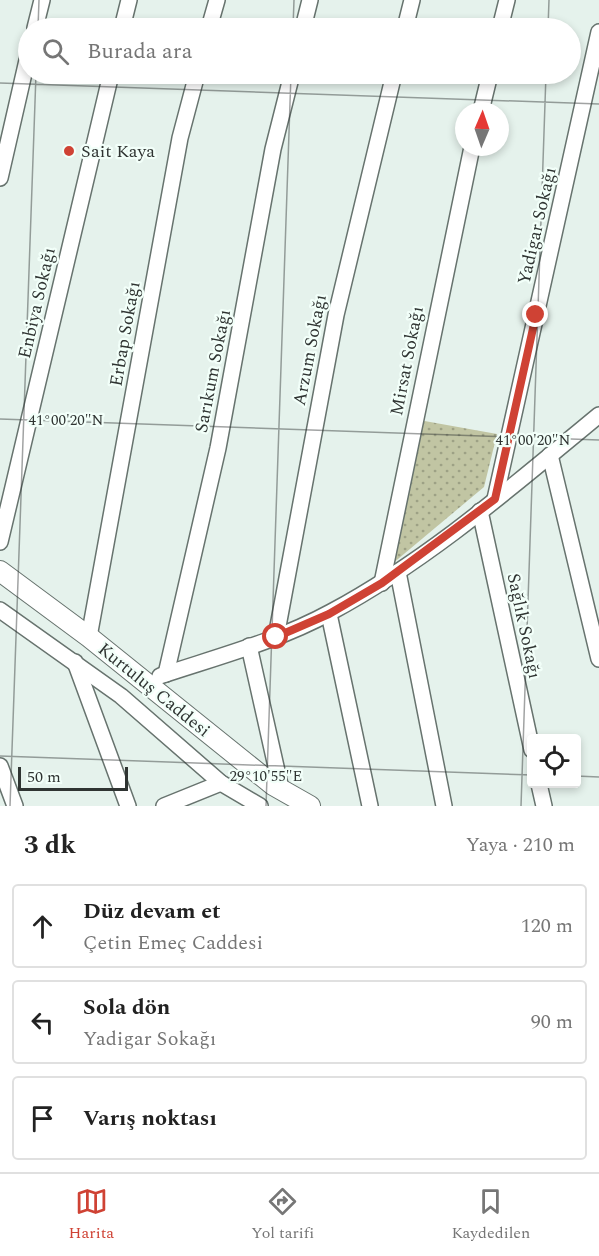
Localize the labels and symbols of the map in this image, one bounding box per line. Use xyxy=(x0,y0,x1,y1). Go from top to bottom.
north arrow xyxy=(455,102,509,156)
place label: Sait Kaya xyxy=(81,138,155,165)
marker: Sait Kaya xyxy=(62,144,76,158)
street label: Yadigar Sokağı xyxy=(510,165,564,287)
street label: Enbiya Sokağı xyxy=(11,245,63,361)
street label: Erbap Sokağı xyxy=(102,279,148,389)
street label: Arzum Sokağı xyxy=(286,292,334,408)
route end xyxy=(522,301,548,327)
street label: Mirsat Sokağı xyxy=(383,304,431,418)
street label: Sarıkum Sokağı xyxy=(188,307,238,435)
text: 41°00'20"N xyxy=(29,409,104,432)
text: 41°00'20"N xyxy=(496,429,571,452)
street label: Sağlık Sokağı xyxy=(500,571,548,681)
route start xyxy=(262,623,288,649)
street label: Kurtuluş Caddesi xyxy=(92,636,216,744)
scale bar xyxy=(18,764,128,792)
text: 29°10'55"E xyxy=(230,765,302,788)

